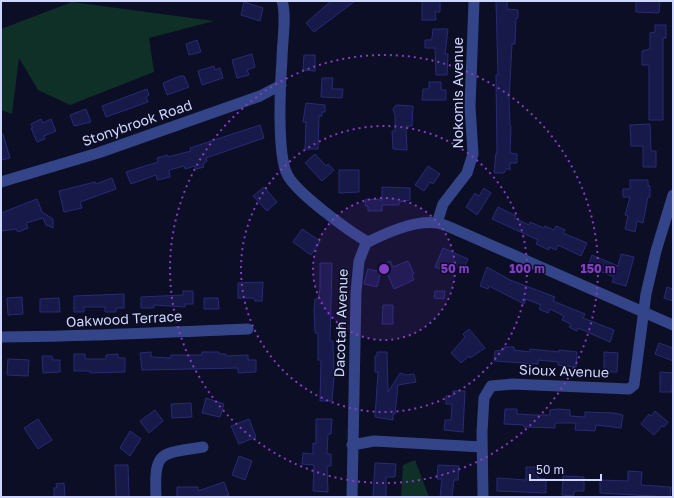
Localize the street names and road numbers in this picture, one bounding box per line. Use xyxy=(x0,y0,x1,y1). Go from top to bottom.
street label: Nokomis Avenue xyxy=(449,37,466,149)
street label: Stonybrook Road xyxy=(80,96,194,149)
street label: Dacotah Avenue xyxy=(330,268,351,378)
street label: Oakwood Terrace xyxy=(65,307,183,330)
street label: Sioux Avenue xyxy=(519,360,609,381)

